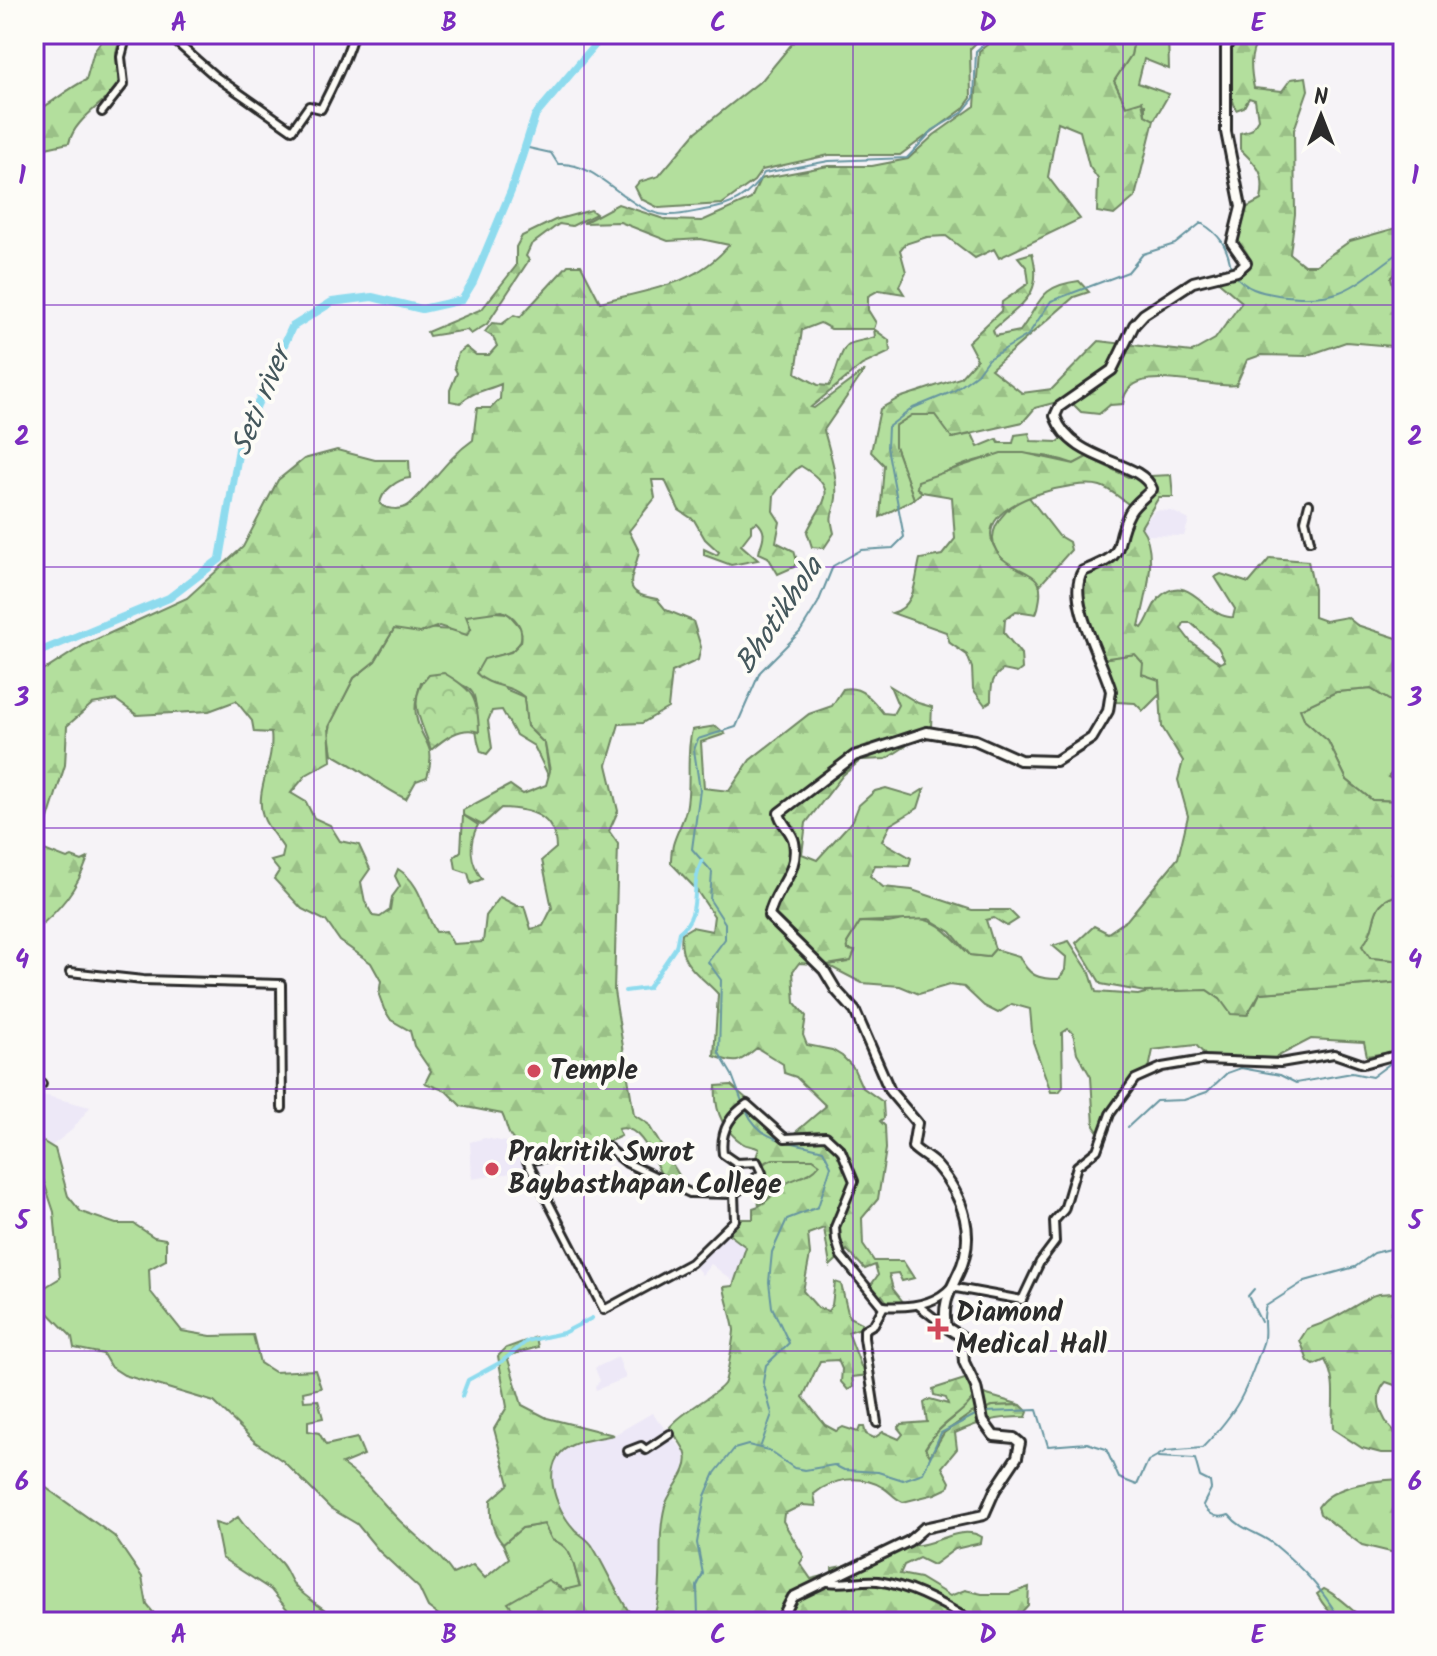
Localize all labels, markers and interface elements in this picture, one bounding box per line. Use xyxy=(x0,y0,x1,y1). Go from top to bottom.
text: A xyxy=(171,3,187,45)
text: B xyxy=(441,3,457,45)
text: C xyxy=(710,3,726,45)
text: D xyxy=(979,3,997,45)
text: E xyxy=(1251,3,1267,45)
north arrow xyxy=(1281,76,1361,156)
text: N xyxy=(1314,81,1328,116)
text: 1 xyxy=(18,156,26,198)
text: 1 xyxy=(1411,156,1419,198)
water label: Seti river xyxy=(219,335,308,464)
text: 2 xyxy=(14,417,30,459)
text: 2 xyxy=(1407,417,1423,459)
water label: Bhotikhola xyxy=(723,546,838,684)
text: 3 xyxy=(14,678,29,720)
text: 3 xyxy=(1407,678,1422,720)
text: 4 xyxy=(15,940,29,982)
text: 4 xyxy=(1408,940,1422,982)
place label: Temple xyxy=(550,1049,638,1094)
marker: Temple xyxy=(525,1062,543,1080)
place label: Prakritik Swrot Baybasthapan College xyxy=(508,1131,782,1208)
marker: Prakritik Swrot Baybasthapan College xyxy=(483,1160,501,1178)
text: 5 xyxy=(14,1201,30,1243)
text: 5 xyxy=(1407,1201,1423,1243)
place label: Diamond Medical Hall xyxy=(956,1291,1107,1368)
marker: Diamond Medical Hall xyxy=(927,1318,949,1340)
text: 6 xyxy=(15,1462,29,1504)
text: 6 xyxy=(1408,1462,1422,1504)
text: A xyxy=(171,1615,187,1656)
text: B xyxy=(441,1615,457,1656)
text: C xyxy=(710,1615,726,1656)
text: D xyxy=(979,1615,997,1656)
text: E xyxy=(1251,1615,1267,1656)

